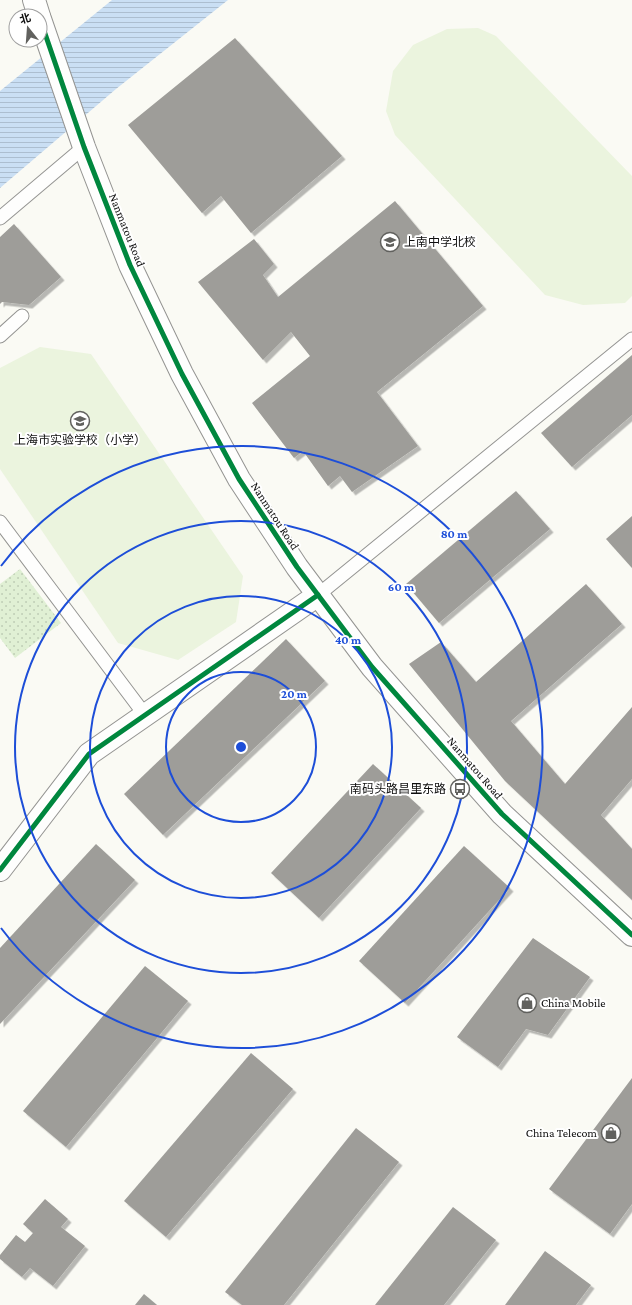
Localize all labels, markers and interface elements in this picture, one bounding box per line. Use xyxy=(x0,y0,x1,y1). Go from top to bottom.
north arrow xyxy=(8,8,48,48)
text: 北 xyxy=(18,11,32,26)
street label: Nanmatou Road xyxy=(106,191,148,269)
school or university icon: 上南中学北校 xyxy=(379,231,401,253)
place label: 上南中学北校 xyxy=(404,235,476,249)
school or university icon: 上海市实验学校（小学） xyxy=(69,410,91,432)
place label: 上海市实验学校（小学） xyxy=(14,433,146,447)
street label: Nanmatou Road xyxy=(248,480,302,553)
text: 80 m xyxy=(441,527,468,541)
text: 60 m xyxy=(388,580,415,594)
text: 40 m xyxy=(335,633,362,647)
text: 20 m xyxy=(281,687,308,701)
street label: Nanmatou Road xyxy=(444,734,506,802)
centre of rings xyxy=(234,740,248,754)
bus stop icon: 南码头路昌里东路 xyxy=(449,778,471,800)
place label: 南码头路昌里东路 xyxy=(350,782,446,796)
shop icon: China Mobile xyxy=(516,992,538,1014)
place label: China Mobile xyxy=(541,996,606,1010)
shop icon: China Telecom xyxy=(600,1122,622,1144)
place label: China Telecom xyxy=(526,1126,597,1140)

